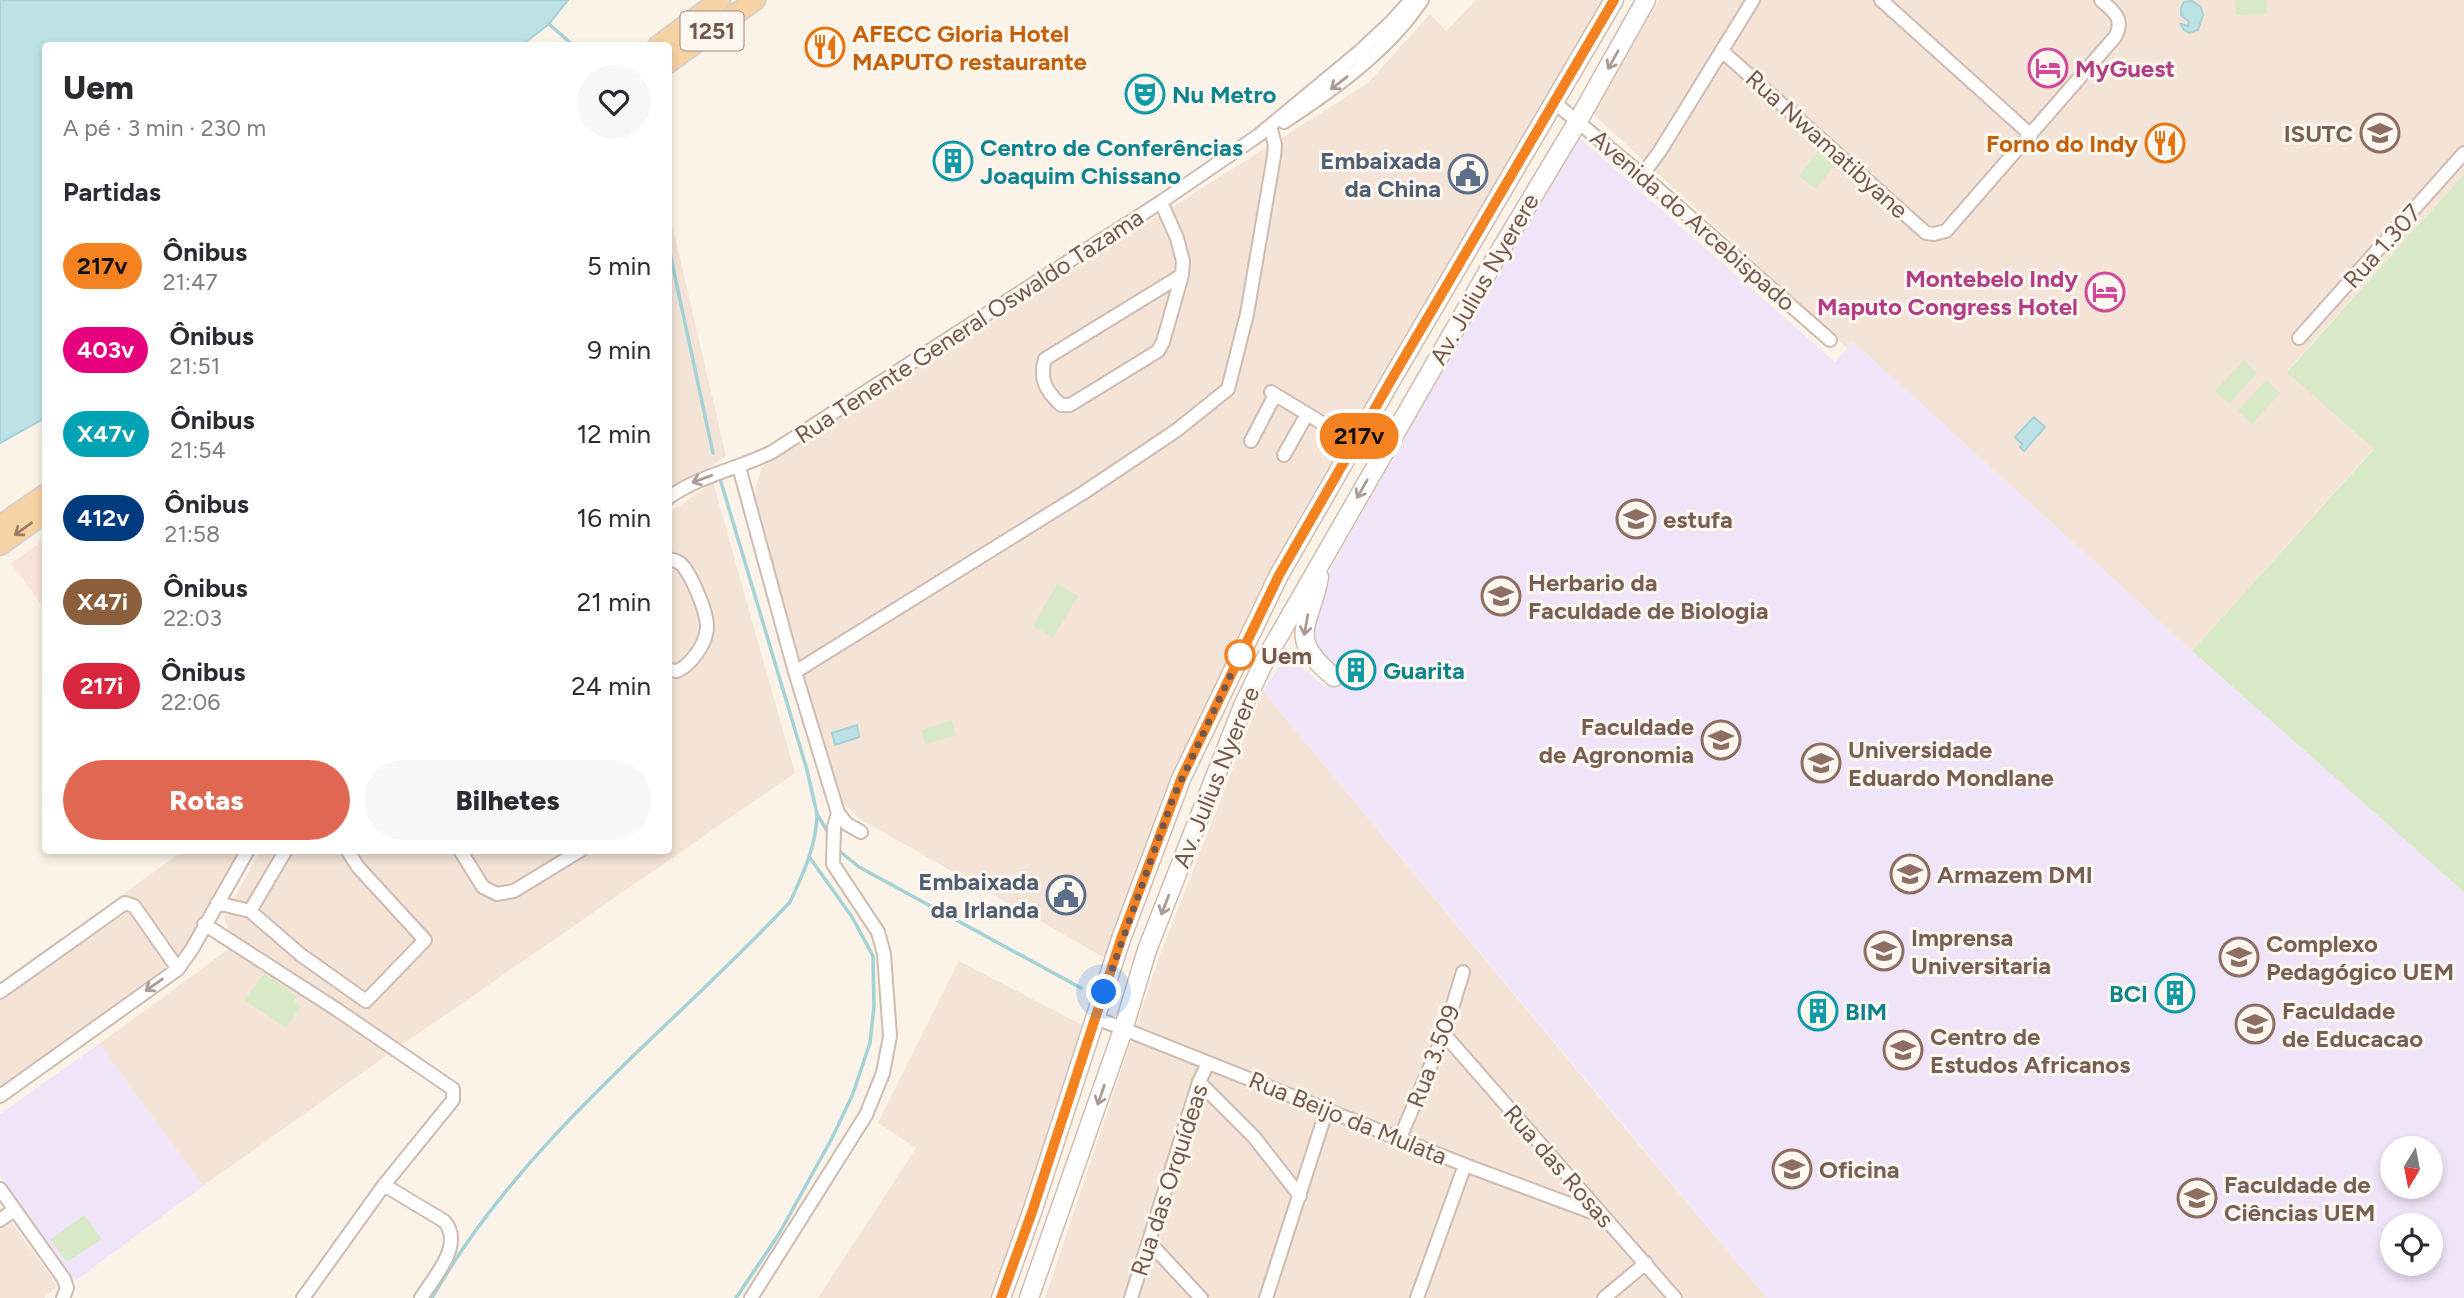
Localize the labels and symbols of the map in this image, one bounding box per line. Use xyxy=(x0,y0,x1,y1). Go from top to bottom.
road number: 1251 xyxy=(680,12,744,50)
place label: AFECC Gloria Hotel MAPUTO restaurante xyxy=(852,19,1087,76)
restaurant icon: AFECC Gloria Hotel MAPUTO restaurante xyxy=(804,26,846,68)
hotel icon: MyGuest xyxy=(2027,47,2069,89)
one-way arrow xyxy=(1606,49,1620,69)
place label: MyGuest xyxy=(2075,54,2175,83)
street label: Rua Nwamatibyane xyxy=(1740,64,1914,224)
theatre icon: Nu Metro xyxy=(1124,73,1166,115)
one-way arrow xyxy=(1331,75,1349,90)
place label: Nu Metro xyxy=(1172,80,1277,109)
school or university icon: ISUTC xyxy=(2359,112,2401,154)
place label: ISUTC xyxy=(2284,119,2353,148)
restaurant icon: Forno do Indy xyxy=(2144,122,2186,164)
street label: Avenida do Arcebispado xyxy=(1585,123,1801,317)
place label: Forno do Indy xyxy=(1986,129,2138,158)
place label: Centro de Conferências Joaquim Chissano xyxy=(980,133,1243,190)
building icon: Centro de Conferências Joaquim Chissano xyxy=(932,140,974,182)
place label: Embaixada da China xyxy=(1320,146,1441,203)
public building icon: Embaixada da China xyxy=(1447,153,1489,195)
street label: Av. Julius Nyerere xyxy=(1423,188,1545,370)
street label: Rua 1.307 xyxy=(2337,198,2427,294)
street label: Rua Tenente General Oswaldo Tazama xyxy=(789,202,1149,450)
place label: Montebelo Indy Maputo Congress Hotel xyxy=(1817,264,2078,321)
hotel icon: Montebelo Indy Maputo Congress Hotel xyxy=(2084,271,2126,313)
line badge: 217v xyxy=(1310,413,1408,459)
one-way arrow xyxy=(692,474,714,486)
one-way arrow xyxy=(1355,478,1369,498)
school or university icon: estufa xyxy=(1615,498,1657,540)
place label: estufa xyxy=(1663,505,1733,534)
one-way arrow xyxy=(14,521,33,536)
place label: Herbario da Faculdade de Biologia xyxy=(1528,568,1768,625)
school or university icon: Herbario da Faculdade de Biologia xyxy=(1480,575,1522,617)
one-way arrow xyxy=(1299,613,1312,635)
marker: Uem xyxy=(1225,640,1255,670)
place label: Uem xyxy=(1261,641,1312,670)
building icon: Guarita xyxy=(1335,649,1377,691)
place label: Guarita xyxy=(1383,656,1465,685)
street label: Av. Julius Nyerere xyxy=(1166,682,1266,872)
place label: Faculdade de Agronomia xyxy=(1539,712,1694,769)
school or university icon: Faculdade de Agronomia xyxy=(1700,719,1742,761)
place label: Universidade Eduardo Mondlane xyxy=(1848,735,2054,792)
school or university icon: Universidade Eduardo Mondlane xyxy=(1800,742,1842,784)
school or university icon: Armazem DMI xyxy=(1889,853,1931,895)
place label: Armazem DMI xyxy=(1937,860,2093,889)
place label: Embaixada da Irlanda xyxy=(918,867,1039,924)
public building icon: Embaixada da Irlanda xyxy=(1045,874,1087,916)
one-way arrow xyxy=(1158,893,1170,915)
place label: Imprensa Universitaria xyxy=(1911,923,2051,980)
place label: Complexo Pedagógico UEM xyxy=(2266,929,2454,986)
school or university icon: Imprensa Universitaria xyxy=(1863,930,1905,972)
school or university icon: Complexo Pedagógico UEM xyxy=(2218,936,2260,978)
building icon: BCI xyxy=(2154,972,2196,1014)
your location xyxy=(1086,974,1121,1009)
one-way arrow xyxy=(145,978,164,992)
place label: BCI xyxy=(2109,979,2148,1008)
building icon: BIM xyxy=(1797,990,1839,1032)
place label: Faculdade de Educacao xyxy=(2282,996,2423,1053)
place label: BIM xyxy=(1845,997,1887,1026)
street label: Rua 3.509 xyxy=(1400,1001,1466,1111)
school or university icon: Faculdade de Educacao xyxy=(2234,1003,2276,1045)
place label: Centro de Estudos Africanos xyxy=(1930,1022,2130,1079)
school or university icon: Centro de Estudos Africanos xyxy=(1882,1029,1924,1071)
street label: Rua Beijo da Mulata xyxy=(1245,1065,1451,1171)
street label: Rua das Orquídeas xyxy=(1124,1080,1214,1280)
one-way arrow xyxy=(1094,1083,1106,1105)
street label: Rua das Rosas xyxy=(1498,1099,1620,1233)
north arrow xyxy=(2380,1136,2443,1199)
school or university icon: Oficina xyxy=(1771,1148,1813,1190)
place label: Oficina xyxy=(1819,1155,1899,1184)
place label: Faculdade de Ciências UEM xyxy=(2224,1170,2375,1227)
school or university icon: Faculdade de Ciências UEM xyxy=(2176,1177,2218,1219)

